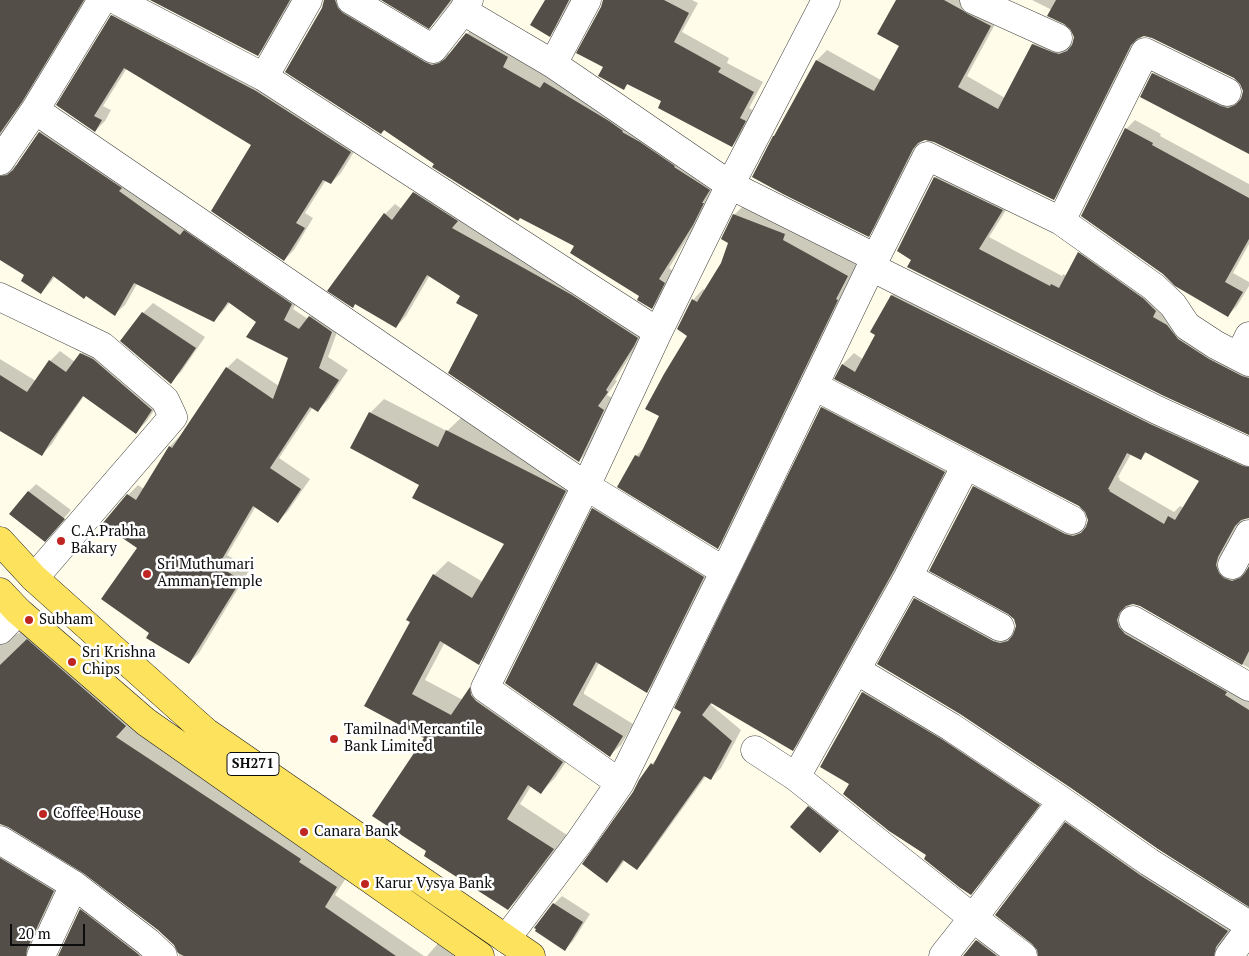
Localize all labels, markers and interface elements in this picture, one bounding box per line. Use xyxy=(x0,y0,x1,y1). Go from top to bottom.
place label: C.A.Prabha Bakary xyxy=(71,523,146,558)
marker: C.A.Prabha Bakary xyxy=(55,535,67,547)
place label: Sri Muthumari Amman Temple xyxy=(157,556,263,591)
marker: Sri Muthumari Amman Temple xyxy=(141,568,153,580)
place label: Subham xyxy=(39,611,93,629)
marker: Subham xyxy=(23,614,35,626)
place label: Sri Krishna Chips xyxy=(82,644,156,679)
marker: Sri Krishna Chips xyxy=(66,656,78,668)
place label: Tamilnad Mercantile Bank Limited xyxy=(344,721,483,756)
marker: Tamilnad Mercantile Bank Limited xyxy=(328,733,340,745)
road number: SH271 xyxy=(227,752,279,776)
place label: Coffee House xyxy=(53,805,141,823)
marker: Coffee House xyxy=(37,808,49,820)
place label: Canara Bank xyxy=(314,823,398,841)
marker: Canara Bank xyxy=(298,826,310,838)
place label: Karur Vysya Bank xyxy=(375,875,492,893)
marker: Karur Vysya Bank xyxy=(359,878,371,890)
scale bar xyxy=(12,914,88,946)
text: 20 m xyxy=(18,923,51,943)

